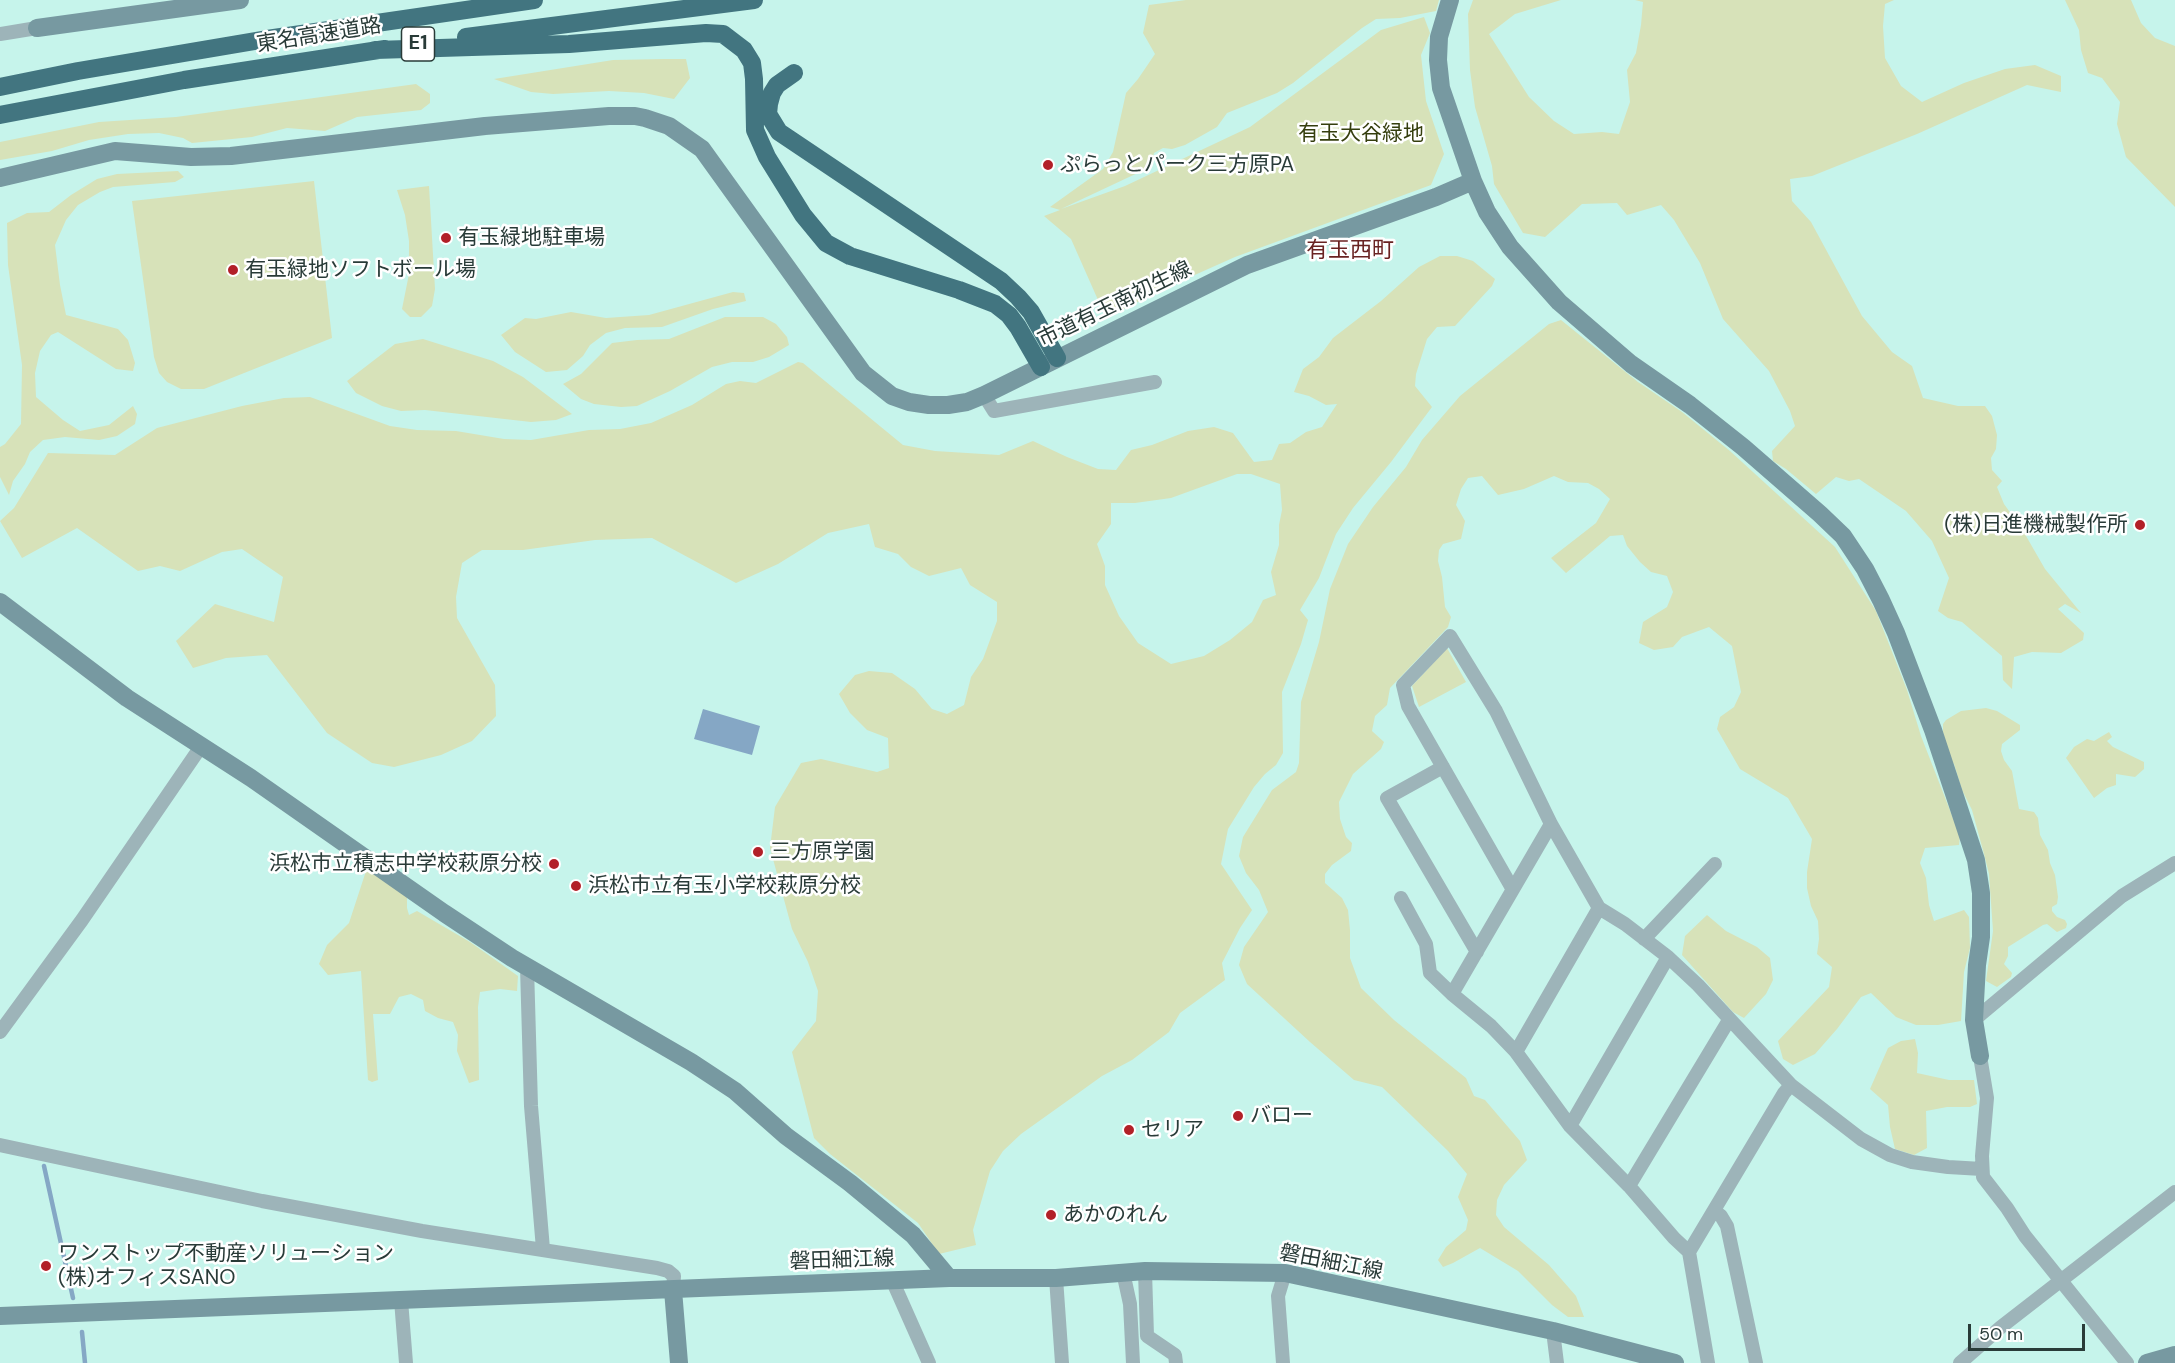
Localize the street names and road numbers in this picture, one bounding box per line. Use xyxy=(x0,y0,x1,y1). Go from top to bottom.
street label: 東名高速道路 xyxy=(255,14,383,58)
road number: E1 xyxy=(402,27,434,61)
street label: 市道有玉南初生線 xyxy=(1034,257,1196,353)
street label: 磐田細江線 xyxy=(1277,1241,1385,1285)
street label: 磐田細江線 xyxy=(789,1247,895,1275)

